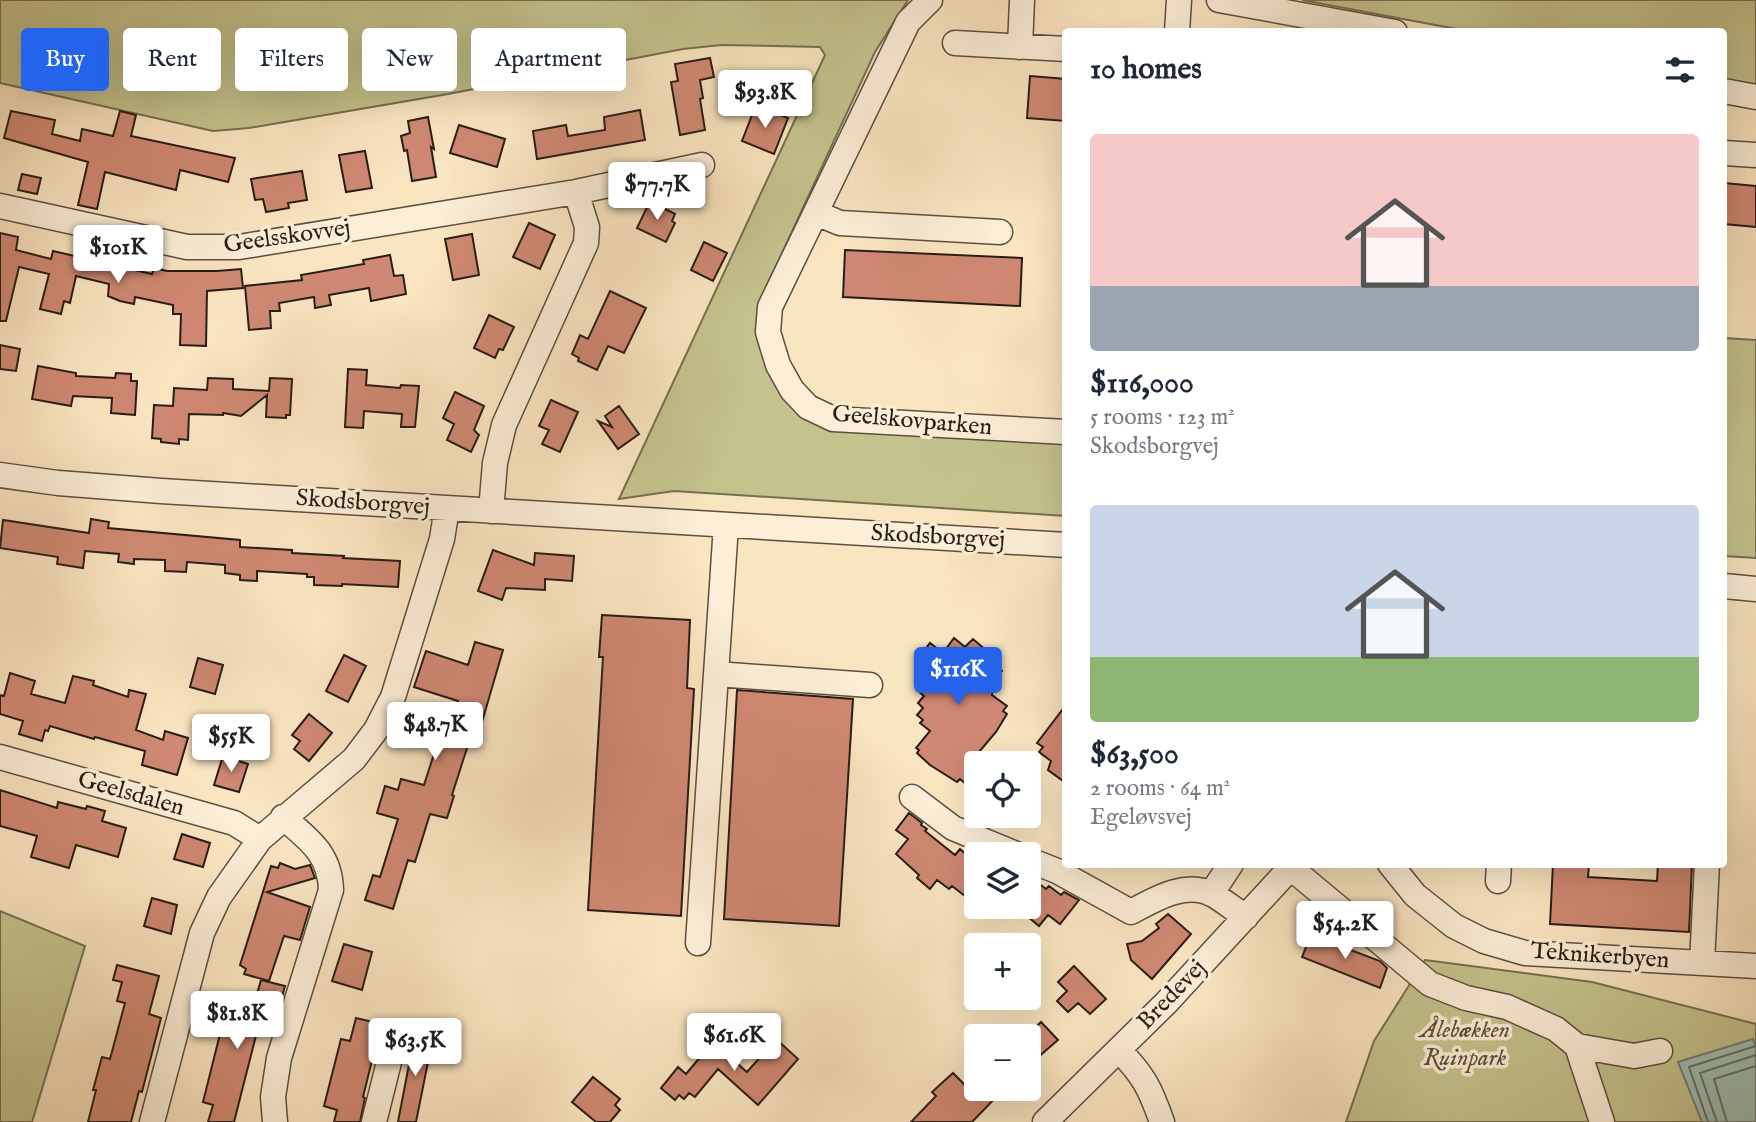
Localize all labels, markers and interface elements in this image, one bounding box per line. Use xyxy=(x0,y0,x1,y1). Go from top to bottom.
chip: Buy xyxy=(21,28,109,91)
chip: Rent xyxy=(123,28,221,91)
chip: Filters xyxy=(235,28,348,91)
chip: New xyxy=(362,28,457,91)
chip: Apartment xyxy=(471,28,626,91)
text: 10 homes xyxy=(1090,51,1202,89)
icon: filters xyxy=(1661,51,1699,89)
pin: $93.8K xyxy=(708,71,822,130)
text: $93.8K xyxy=(734,78,796,107)
pin: $77.7K xyxy=(600,162,714,222)
text: $77.7K xyxy=(624,170,690,199)
icon: home xyxy=(1332,180,1458,306)
street label: Geelsskovvej xyxy=(222,213,352,261)
pin: $101K xyxy=(69,226,167,285)
text: $101K xyxy=(89,233,147,262)
text: $116,000 xyxy=(1090,365,1194,403)
street label: Geelskovparken xyxy=(831,399,994,443)
text: 5 rooms · 123 m² xyxy=(1090,403,1235,432)
text: Skodsborgvej xyxy=(1090,432,1219,461)
street label: Skodsborgvej xyxy=(295,483,431,523)
street label: Skodsborgvej xyxy=(870,518,1006,556)
icon: home xyxy=(1332,551,1458,677)
pin: $116K xyxy=(909,648,1007,707)
text: $116K xyxy=(930,655,986,684)
pin: $48.7K xyxy=(378,702,492,762)
text: $48.7K xyxy=(403,710,467,739)
pin: $55K xyxy=(190,714,272,774)
text: $55K xyxy=(208,722,254,751)
text: $63,500 xyxy=(1090,736,1179,774)
map controls xyxy=(964,751,1041,1101)
button: locate xyxy=(964,751,1041,828)
street label: Geelsdalen xyxy=(74,764,188,824)
text: 2 rooms · 64 m² xyxy=(1090,774,1230,803)
text: Egeløvsvej xyxy=(1090,803,1192,832)
button: layers xyxy=(964,842,1041,919)
pin: $54.2K xyxy=(1288,902,1402,961)
text: $54.2K xyxy=(1312,909,1378,938)
button: + xyxy=(964,933,1041,1010)
street label: Teknikerbyen xyxy=(1530,936,1671,976)
street label: Bredevej xyxy=(1131,953,1213,1037)
pin: $81.8K xyxy=(180,992,294,1051)
text: $81.8K xyxy=(207,999,267,1028)
pin: $61.6K xyxy=(677,1014,791,1073)
park label: Ålebækken Ruinpark xyxy=(1417,1015,1510,1074)
pin: $63.5K xyxy=(358,1018,472,1078)
text: $61.6K xyxy=(703,1021,765,1050)
button: − xyxy=(964,1024,1041,1101)
text: $63.5K xyxy=(385,1026,445,1055)

